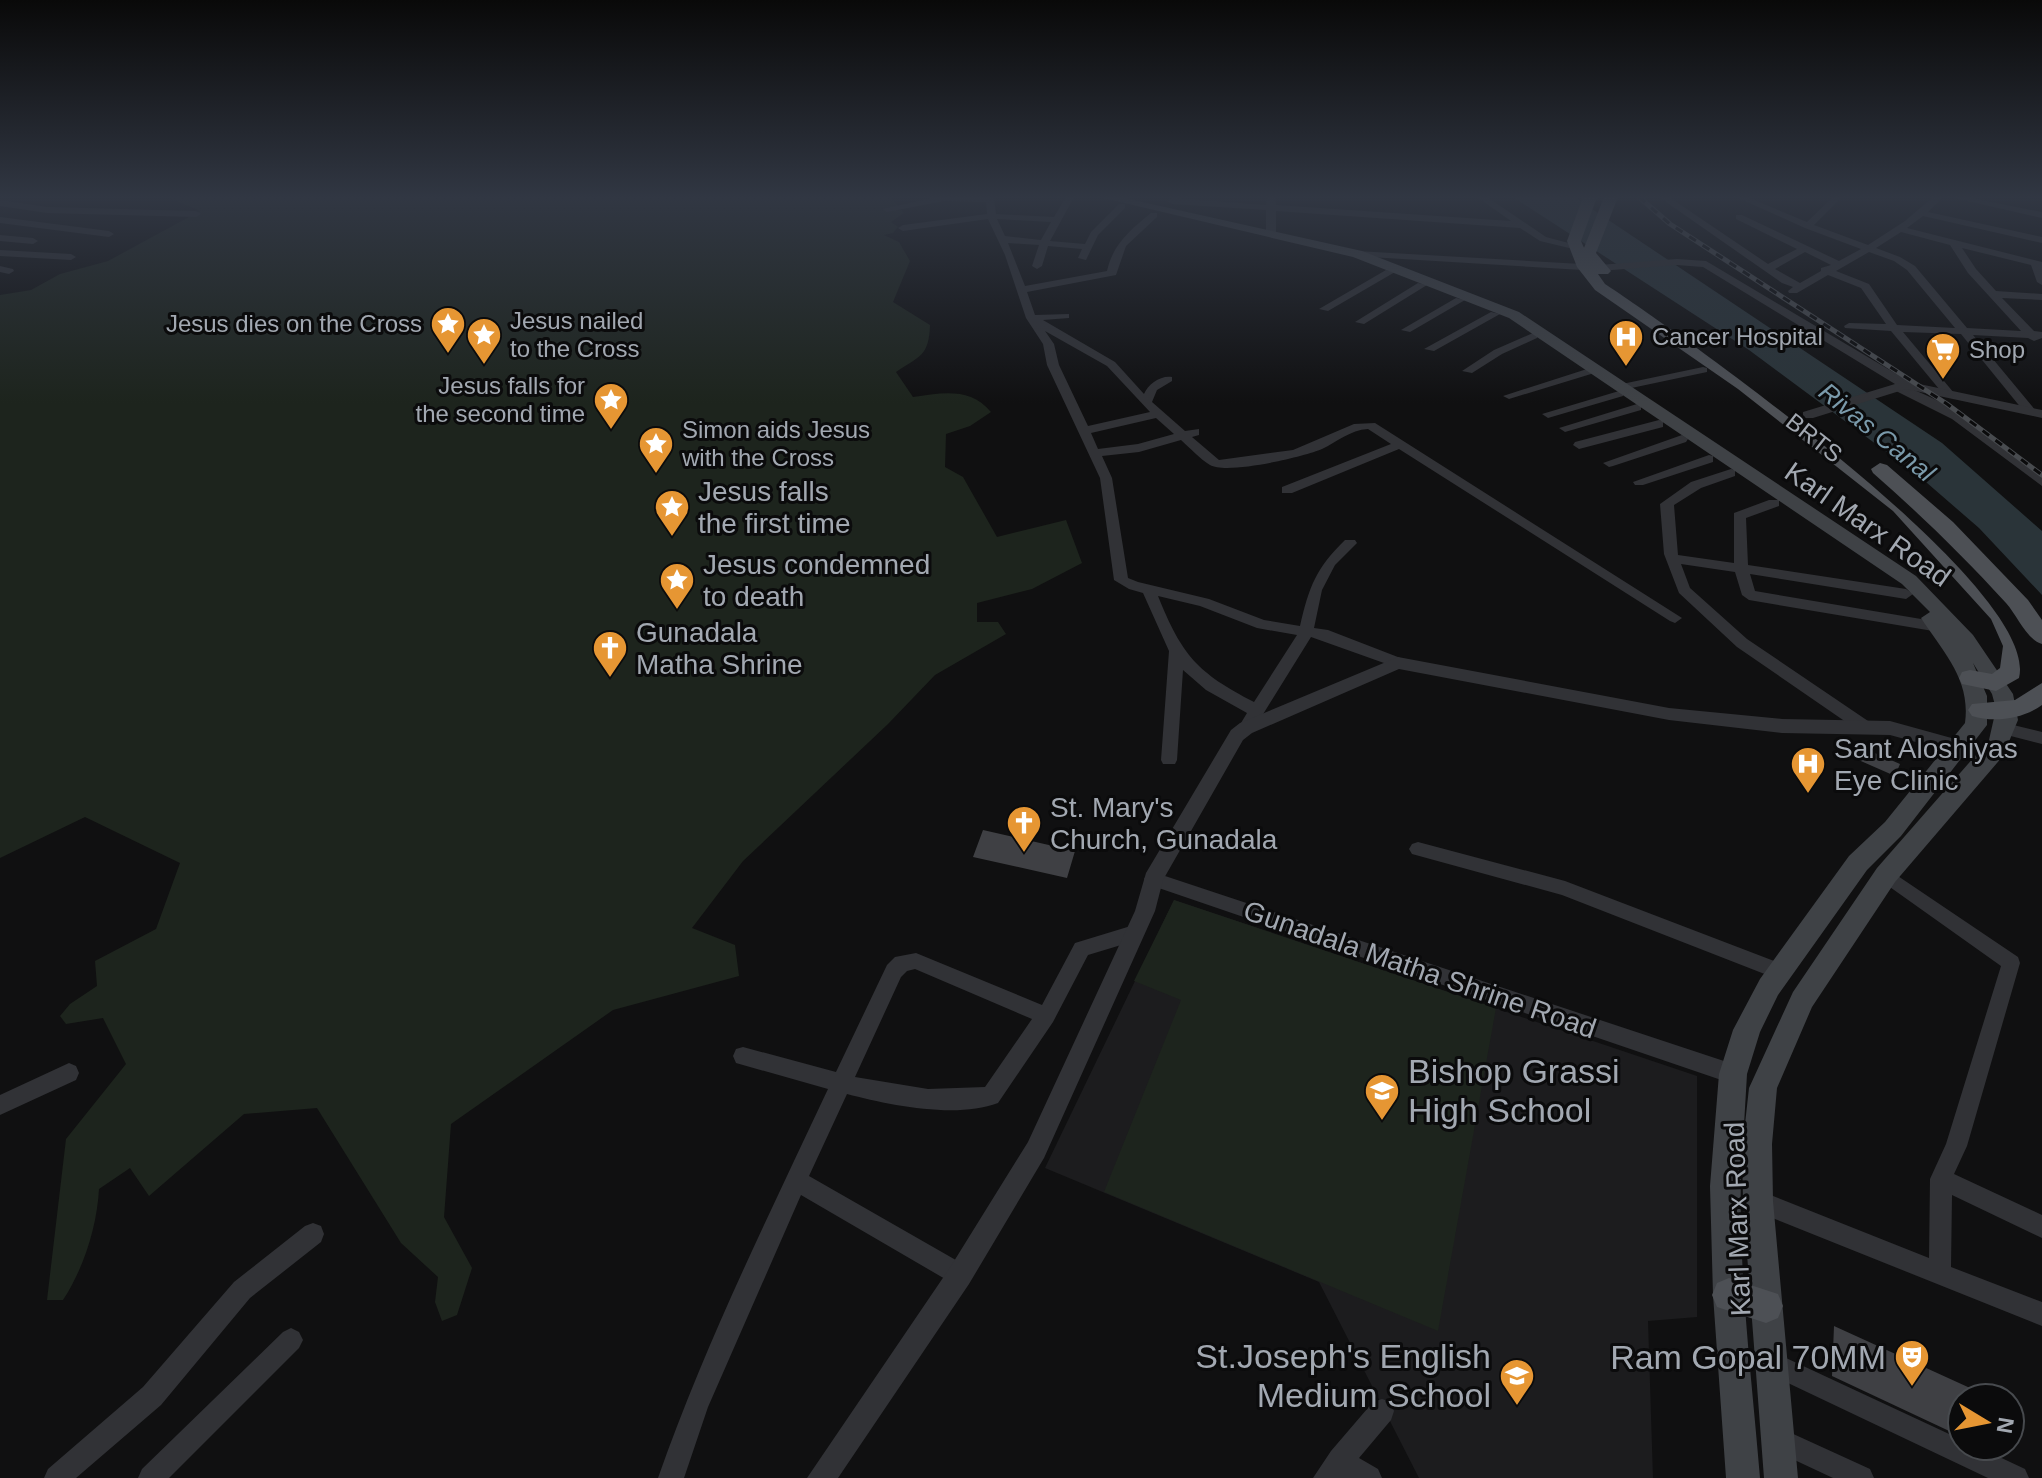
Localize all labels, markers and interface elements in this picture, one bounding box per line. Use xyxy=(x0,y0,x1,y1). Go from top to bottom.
place icon: Jesus dies on the Cross xyxy=(429,305,467,355)
place label: Jesus nailed to the Cross xyxy=(510,307,643,362)
place label: Jesus dies on the Cross xyxy=(166,310,422,337)
place icon: Jesus nailed to the Cross xyxy=(465,316,503,366)
hospital icon: Cancer Hospital xyxy=(1607,318,1645,368)
place label: Cancer Hospital xyxy=(1652,323,1823,350)
supermarket icon: Shop xyxy=(1924,331,1962,381)
place label: Shop xyxy=(1969,336,2025,363)
place label: Jesus falls for the second time xyxy=(416,372,585,427)
water label: Rivas Canal xyxy=(1813,376,1942,489)
place icon: Jesus falls for the second time xyxy=(592,381,630,431)
street label: BRTS xyxy=(1781,407,1848,468)
place label: Simon aids Jesus with the Cross xyxy=(681,416,870,471)
place icon: Simon aids Jesus with the Cross xyxy=(637,425,675,475)
street label: Karl Marx Road xyxy=(1779,456,1956,593)
place label: Jesus falls the first time xyxy=(698,476,850,539)
place icon: Jesus falls the first time xyxy=(653,488,691,538)
place label: Jesus condemned to death xyxy=(703,549,930,612)
place icon: Jesus condemned to death xyxy=(658,561,696,611)
place label: Gunadala Matha Shrine xyxy=(636,617,803,680)
church icon: Gunadala Matha Shrine xyxy=(591,629,629,679)
place label: Sant Aloshiyas Eye Clinic xyxy=(1834,733,2018,796)
hospital icon: Sant Aloshiyas Eye Clinic xyxy=(1789,745,1827,795)
place label: St. Mary's Church, Gunadala xyxy=(1050,792,1278,855)
church icon: St. Mary's Church, Gunadala xyxy=(1005,804,1043,854)
street label: Gunadala Matha Shrine Road xyxy=(1240,895,1600,1044)
place label: Bishop Grassi High School xyxy=(1408,1052,1620,1129)
school or university icon: Bishop Grassi High School xyxy=(1363,1072,1401,1122)
street label: Karl Marx Road xyxy=(1719,1121,1756,1317)
place label: St.Joseph's English Medium School xyxy=(1195,1337,1491,1414)
place label: Ram Gopal 70MM xyxy=(1610,1338,1886,1376)
theatre icon: Ram Gopal 70MM xyxy=(1893,1338,1931,1388)
school or university icon: St.Joseph's English Medium School xyxy=(1498,1357,1536,1407)
north arrow xyxy=(1946,1382,2026,1462)
text: N xyxy=(1992,1415,2019,1435)

